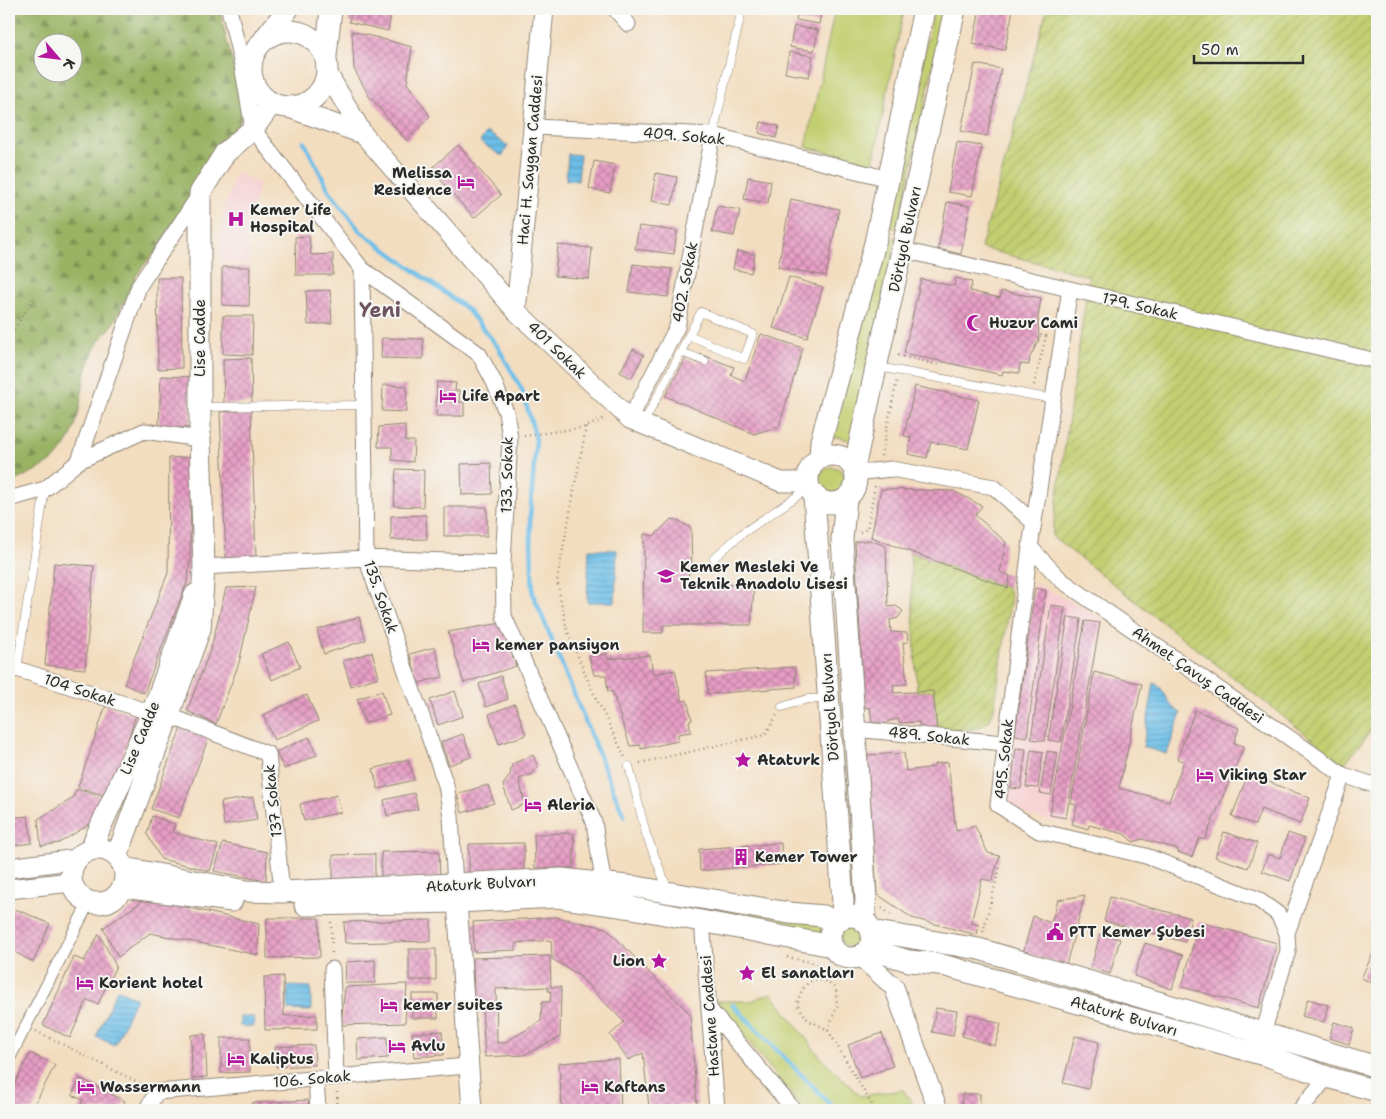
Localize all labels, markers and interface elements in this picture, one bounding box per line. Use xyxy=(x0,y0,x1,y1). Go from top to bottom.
north arrow xyxy=(32,32,82,82)
scale bar xyxy=(1194,32,1302,64)
text: 50 m xyxy=(1201,40,1239,60)
text: K xyxy=(59,56,80,73)
street label: Haci H. Saygan Caddesi xyxy=(513,74,547,246)
street label: 409. Sokak xyxy=(642,122,726,150)
place label: Melissa Residence xyxy=(374,163,453,200)
hotel icon: Melissa Residence xyxy=(456,172,476,192)
street label: Dörtyol Bulvarı xyxy=(884,184,926,294)
place label: Kemer Life Hospital xyxy=(250,200,332,237)
hospital icon: Kemer Life Hospital xyxy=(226,209,246,229)
street label: 402. Sokak xyxy=(667,240,703,324)
street label: 179. Sokak xyxy=(1100,288,1180,324)
district label: Yeni xyxy=(359,297,401,323)
street label: Lise Cadde xyxy=(190,299,210,377)
mosque icon: Huzur Cami xyxy=(965,313,985,333)
place label: Huzur Cami xyxy=(989,313,1078,333)
street label: 401 Sokak xyxy=(523,317,591,383)
hotel icon: Life Apart xyxy=(438,386,458,406)
place label: Life Apart xyxy=(462,386,540,406)
street label: 133. Sokak xyxy=(496,436,518,514)
place label: Kemer Mesleki Ve Teknik Anadolu Lisesi xyxy=(680,557,848,594)
street label: 135. Sokak xyxy=(359,558,403,636)
school or university icon: Kemer Mesleki Ve Teknik Anadolu Lisesi xyxy=(656,566,676,586)
street label: Ahmet Çavuş Caddesi xyxy=(1128,622,1268,728)
hotel icon: kemer pansiyon xyxy=(471,635,491,655)
place label: kemer pansiyon xyxy=(495,635,620,655)
street label: Dörtyol Bulvarı xyxy=(816,652,844,762)
street label: 104 Sokak xyxy=(41,669,119,711)
street label: Lise Cadde xyxy=(116,698,164,778)
street label: 495. Sokak xyxy=(990,718,1018,800)
street label: 489. Sokak xyxy=(887,722,971,750)
place icon: Ataturk xyxy=(733,750,753,770)
place label: Ataturk xyxy=(757,750,820,770)
street label: 137 Sokak xyxy=(259,763,287,839)
hotel icon: Viking Star xyxy=(1195,765,1215,785)
place label: Viking Star xyxy=(1219,765,1307,785)
hotel icon: Aleria xyxy=(523,795,543,815)
place label: Aleria xyxy=(547,795,596,815)
building icon: Kemer Tower xyxy=(731,847,751,867)
place label: Kemer Tower xyxy=(755,847,858,867)
street label: Ataturk Bulvarı xyxy=(425,871,537,897)
public building icon: PTT Kemer Şubesi xyxy=(1045,922,1065,942)
place label: PTT Kemer Şubesi xyxy=(1069,922,1205,942)
place label: Lion xyxy=(613,951,645,971)
place icon: Lion xyxy=(649,951,669,971)
street label: Hastane Caddesi xyxy=(696,954,724,1078)
place icon: El sanatları xyxy=(737,963,757,983)
place label: El sanatları xyxy=(761,963,854,983)
hotel icon: Korient hotel xyxy=(75,973,95,993)
place label: Korient hotel xyxy=(99,973,203,993)
street label: Ataturk Bulvarı xyxy=(1068,991,1180,1041)
hotel icon: kemer suites xyxy=(379,995,399,1015)
place label: kemer suites xyxy=(403,995,503,1015)
hotel icon: Avlu xyxy=(387,1036,407,1056)
place label: Avlu xyxy=(411,1036,446,1056)
hotel icon: Kaliptus xyxy=(226,1049,246,1069)
place label: Kaliptus xyxy=(250,1049,314,1069)
street label: 106. Sokak xyxy=(272,1066,352,1092)
hotel icon: Wassermann xyxy=(76,1077,96,1097)
place label: Wassermann xyxy=(100,1077,201,1097)
hotel icon: Kaftans xyxy=(580,1077,600,1097)
place label: Kaftans xyxy=(604,1077,666,1097)

